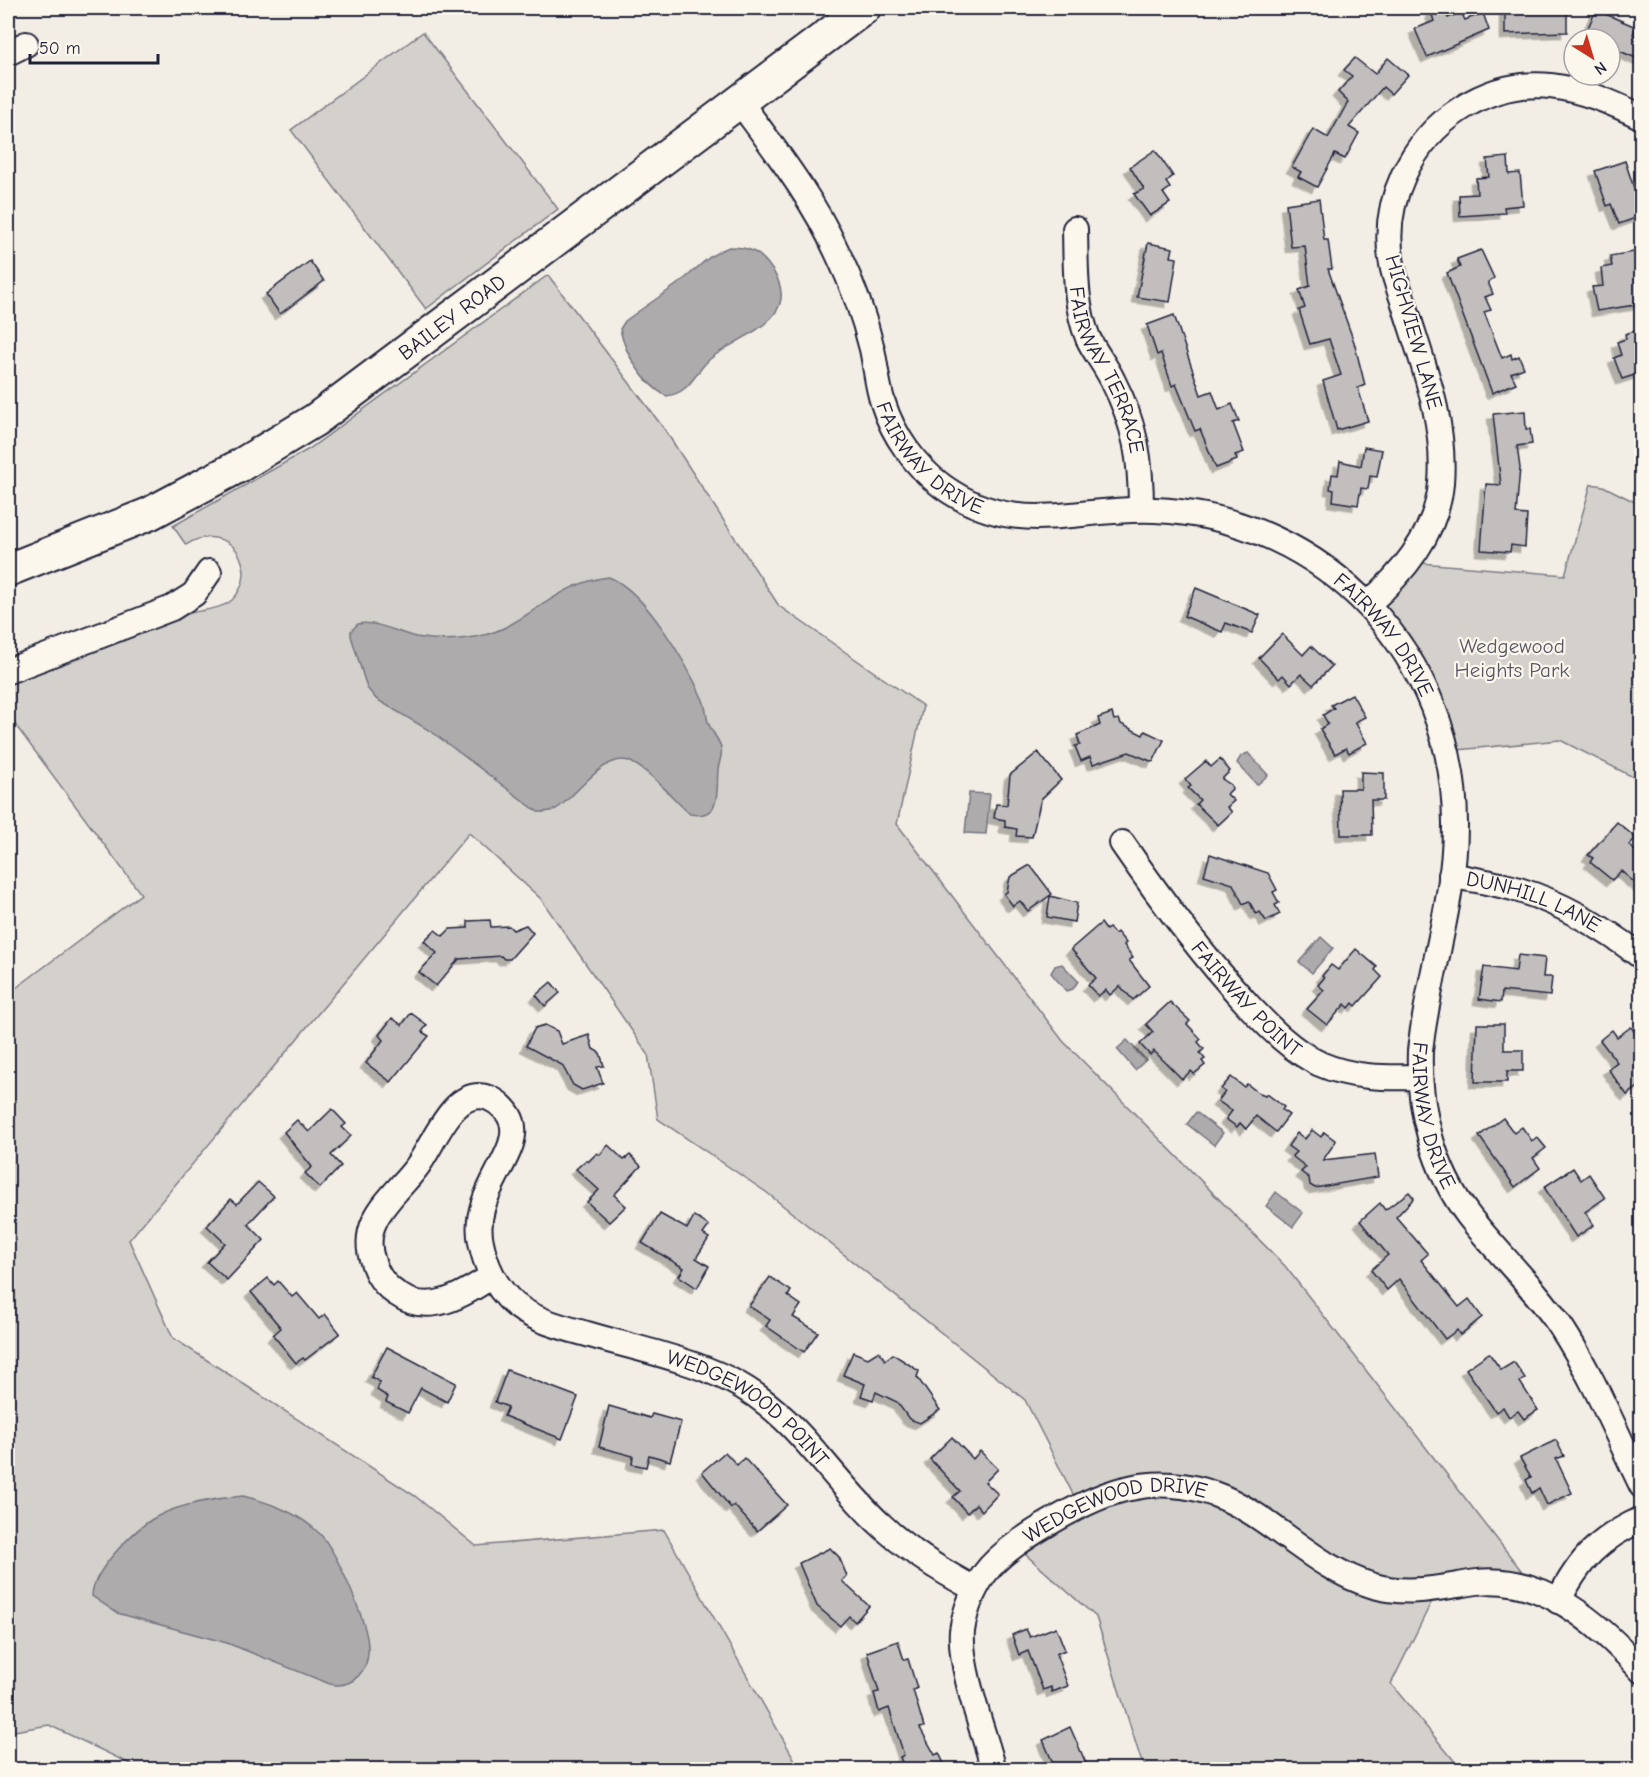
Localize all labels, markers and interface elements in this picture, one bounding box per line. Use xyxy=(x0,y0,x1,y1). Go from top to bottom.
scale bar xyxy=(30,27,158,65)
north arrow xyxy=(1562,27,1622,87)
text: 50 m xyxy=(39,38,81,59)
text: N xyxy=(1591,58,1610,79)
street label: HIGHVIEW LANE xyxy=(1380,252,1448,412)
street label: BAILEY ROAD xyxy=(394,269,510,365)
street label: FAIRWAY TERRACE xyxy=(1065,285,1149,455)
street label: FAIRWAY DRIVE xyxy=(871,398,987,519)
street label: FAIRWAY DRIVE xyxy=(1329,568,1439,700)
park label: Wedgewood Heights Park xyxy=(1455,634,1569,682)
street label: DUNHILL LANE xyxy=(1464,866,1605,937)
street label: FAIRWAY POINT xyxy=(1186,936,1306,1062)
street label: FAIRWAY DRIVE xyxy=(1408,1041,1461,1193)
street label: WEDGEWOOD POINT xyxy=(664,1345,834,1471)
street label: WEDGEWOOD DRIVE xyxy=(1019,1472,1210,1548)

